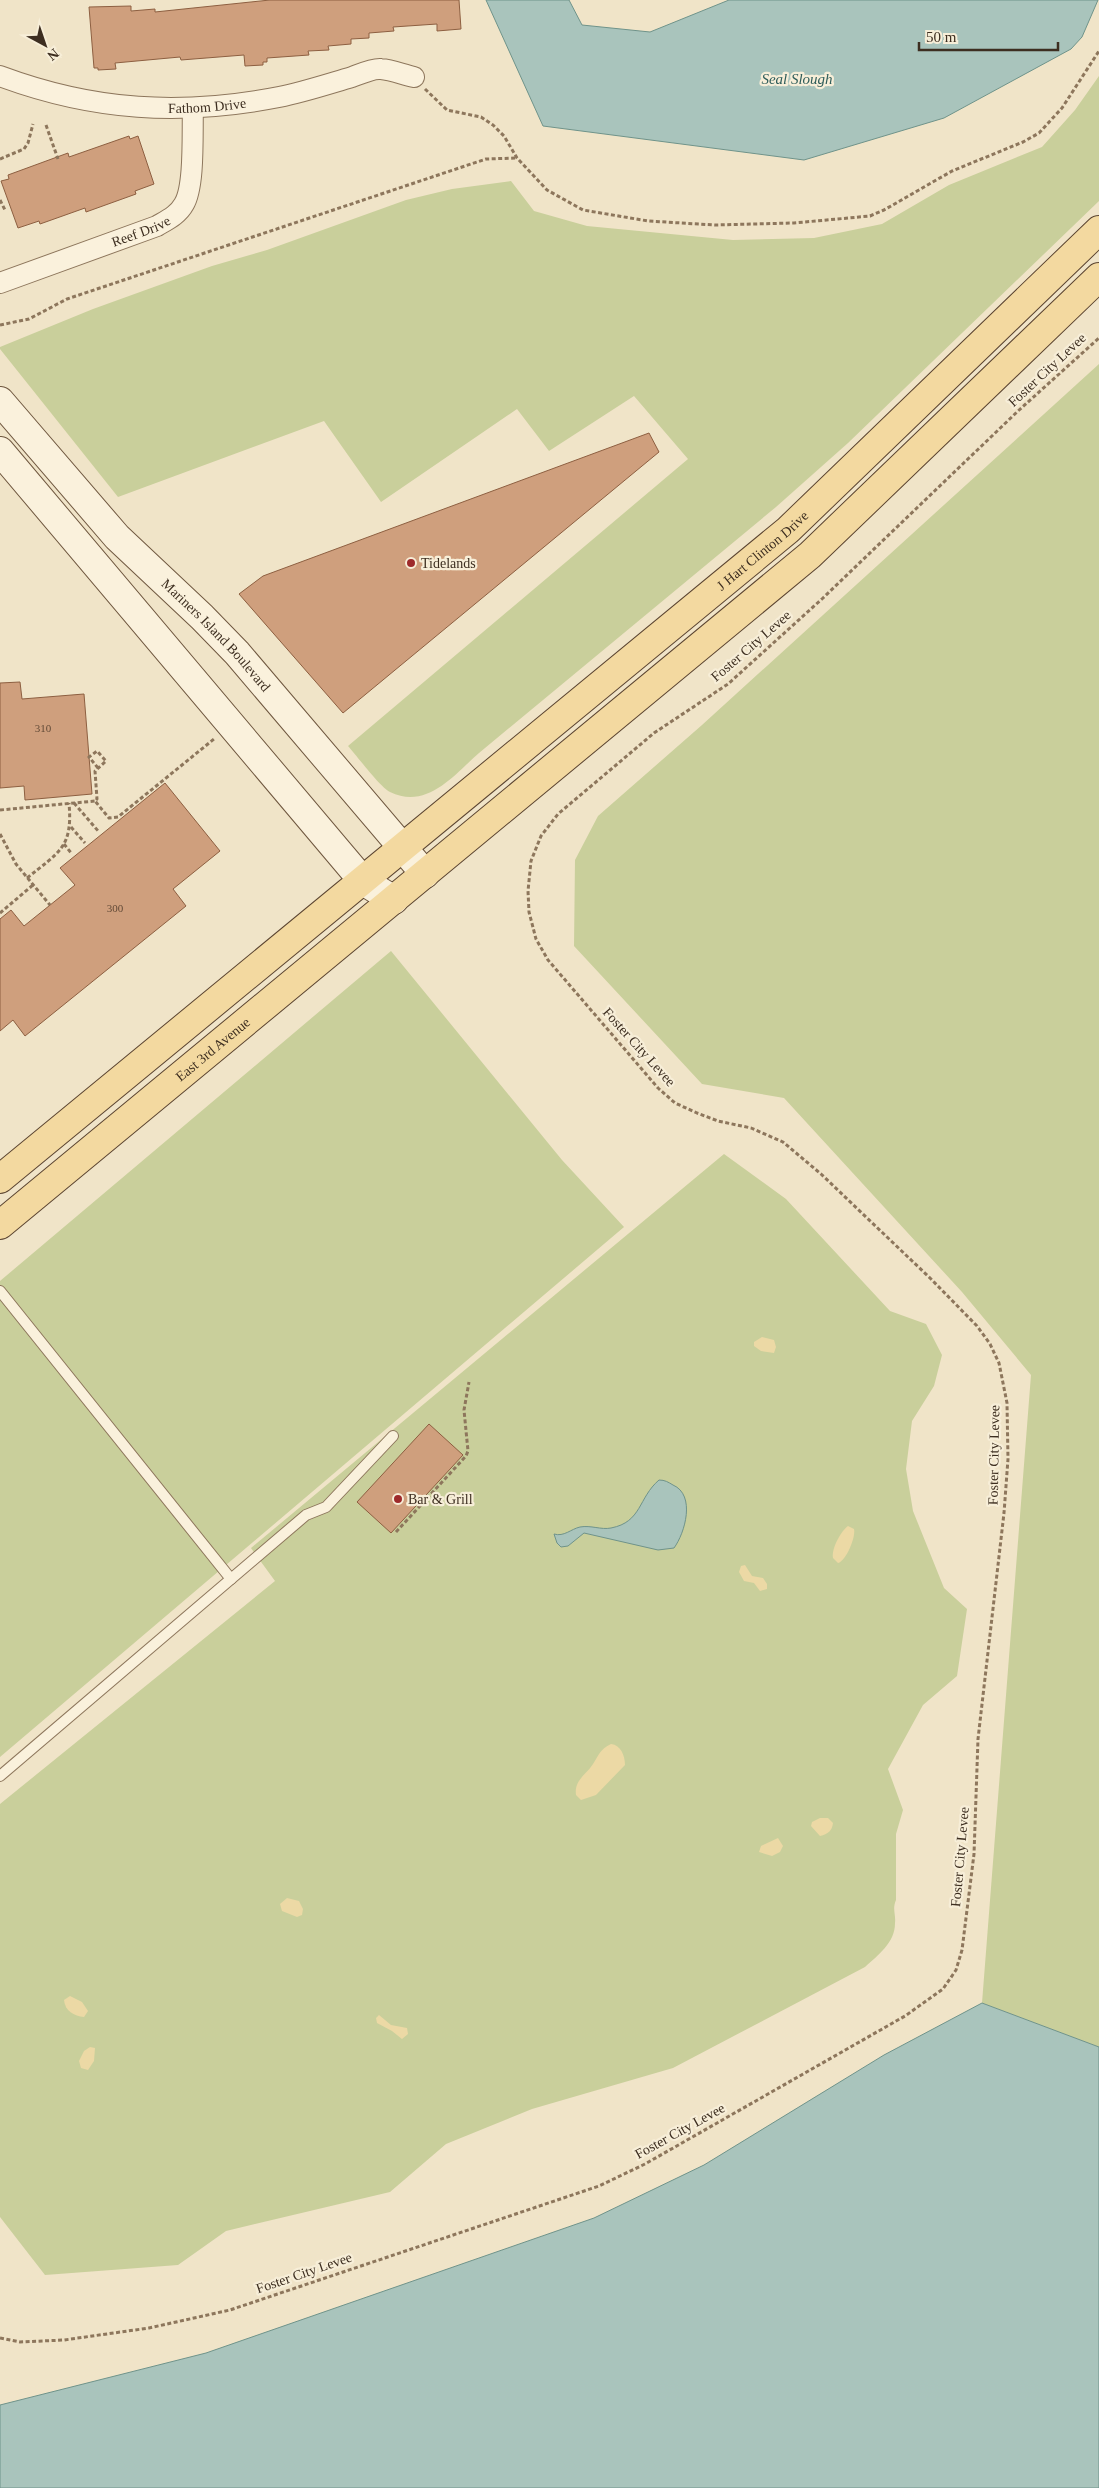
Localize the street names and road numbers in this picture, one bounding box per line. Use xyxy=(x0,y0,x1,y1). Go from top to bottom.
street label: Fathom Drive xyxy=(168,95,247,115)
street label: Reef Drive xyxy=(109,213,173,249)
street label: Foster City Levee xyxy=(1005,330,1089,410)
street label: J Hart Clinton Drive xyxy=(714,508,811,593)
street label: Mariners Island Boulevard xyxy=(159,576,274,694)
street label: Foster City Levee xyxy=(708,607,794,685)
street label: Foster City Levee xyxy=(600,1005,678,1089)
street label: East 3rd Avenue xyxy=(173,1014,253,1084)
street label: Foster City Levee xyxy=(986,1405,1002,1505)
street label: Foster City Levee xyxy=(948,1806,972,1908)
street label: Foster City Levee xyxy=(632,2100,728,2162)
street label: Foster City Levee xyxy=(254,2250,354,2296)

